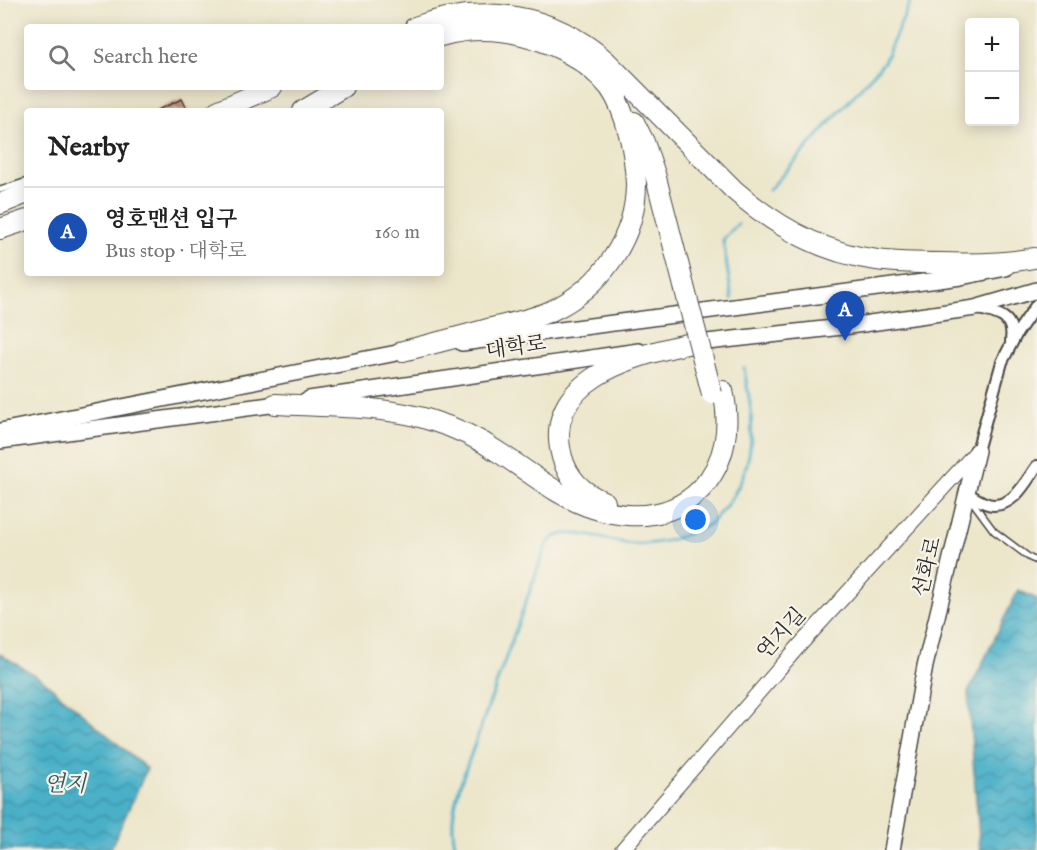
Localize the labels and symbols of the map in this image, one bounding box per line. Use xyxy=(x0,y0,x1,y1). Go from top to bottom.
pin: A xyxy=(826,292,864,341)
street label: 대학로 xyxy=(484,330,548,366)
your location xyxy=(681,505,710,534)
street label: 선화로 xyxy=(908,534,948,600)
street label: 연지길 xyxy=(752,602,812,666)
water label: 연지 xyxy=(44,771,88,799)

